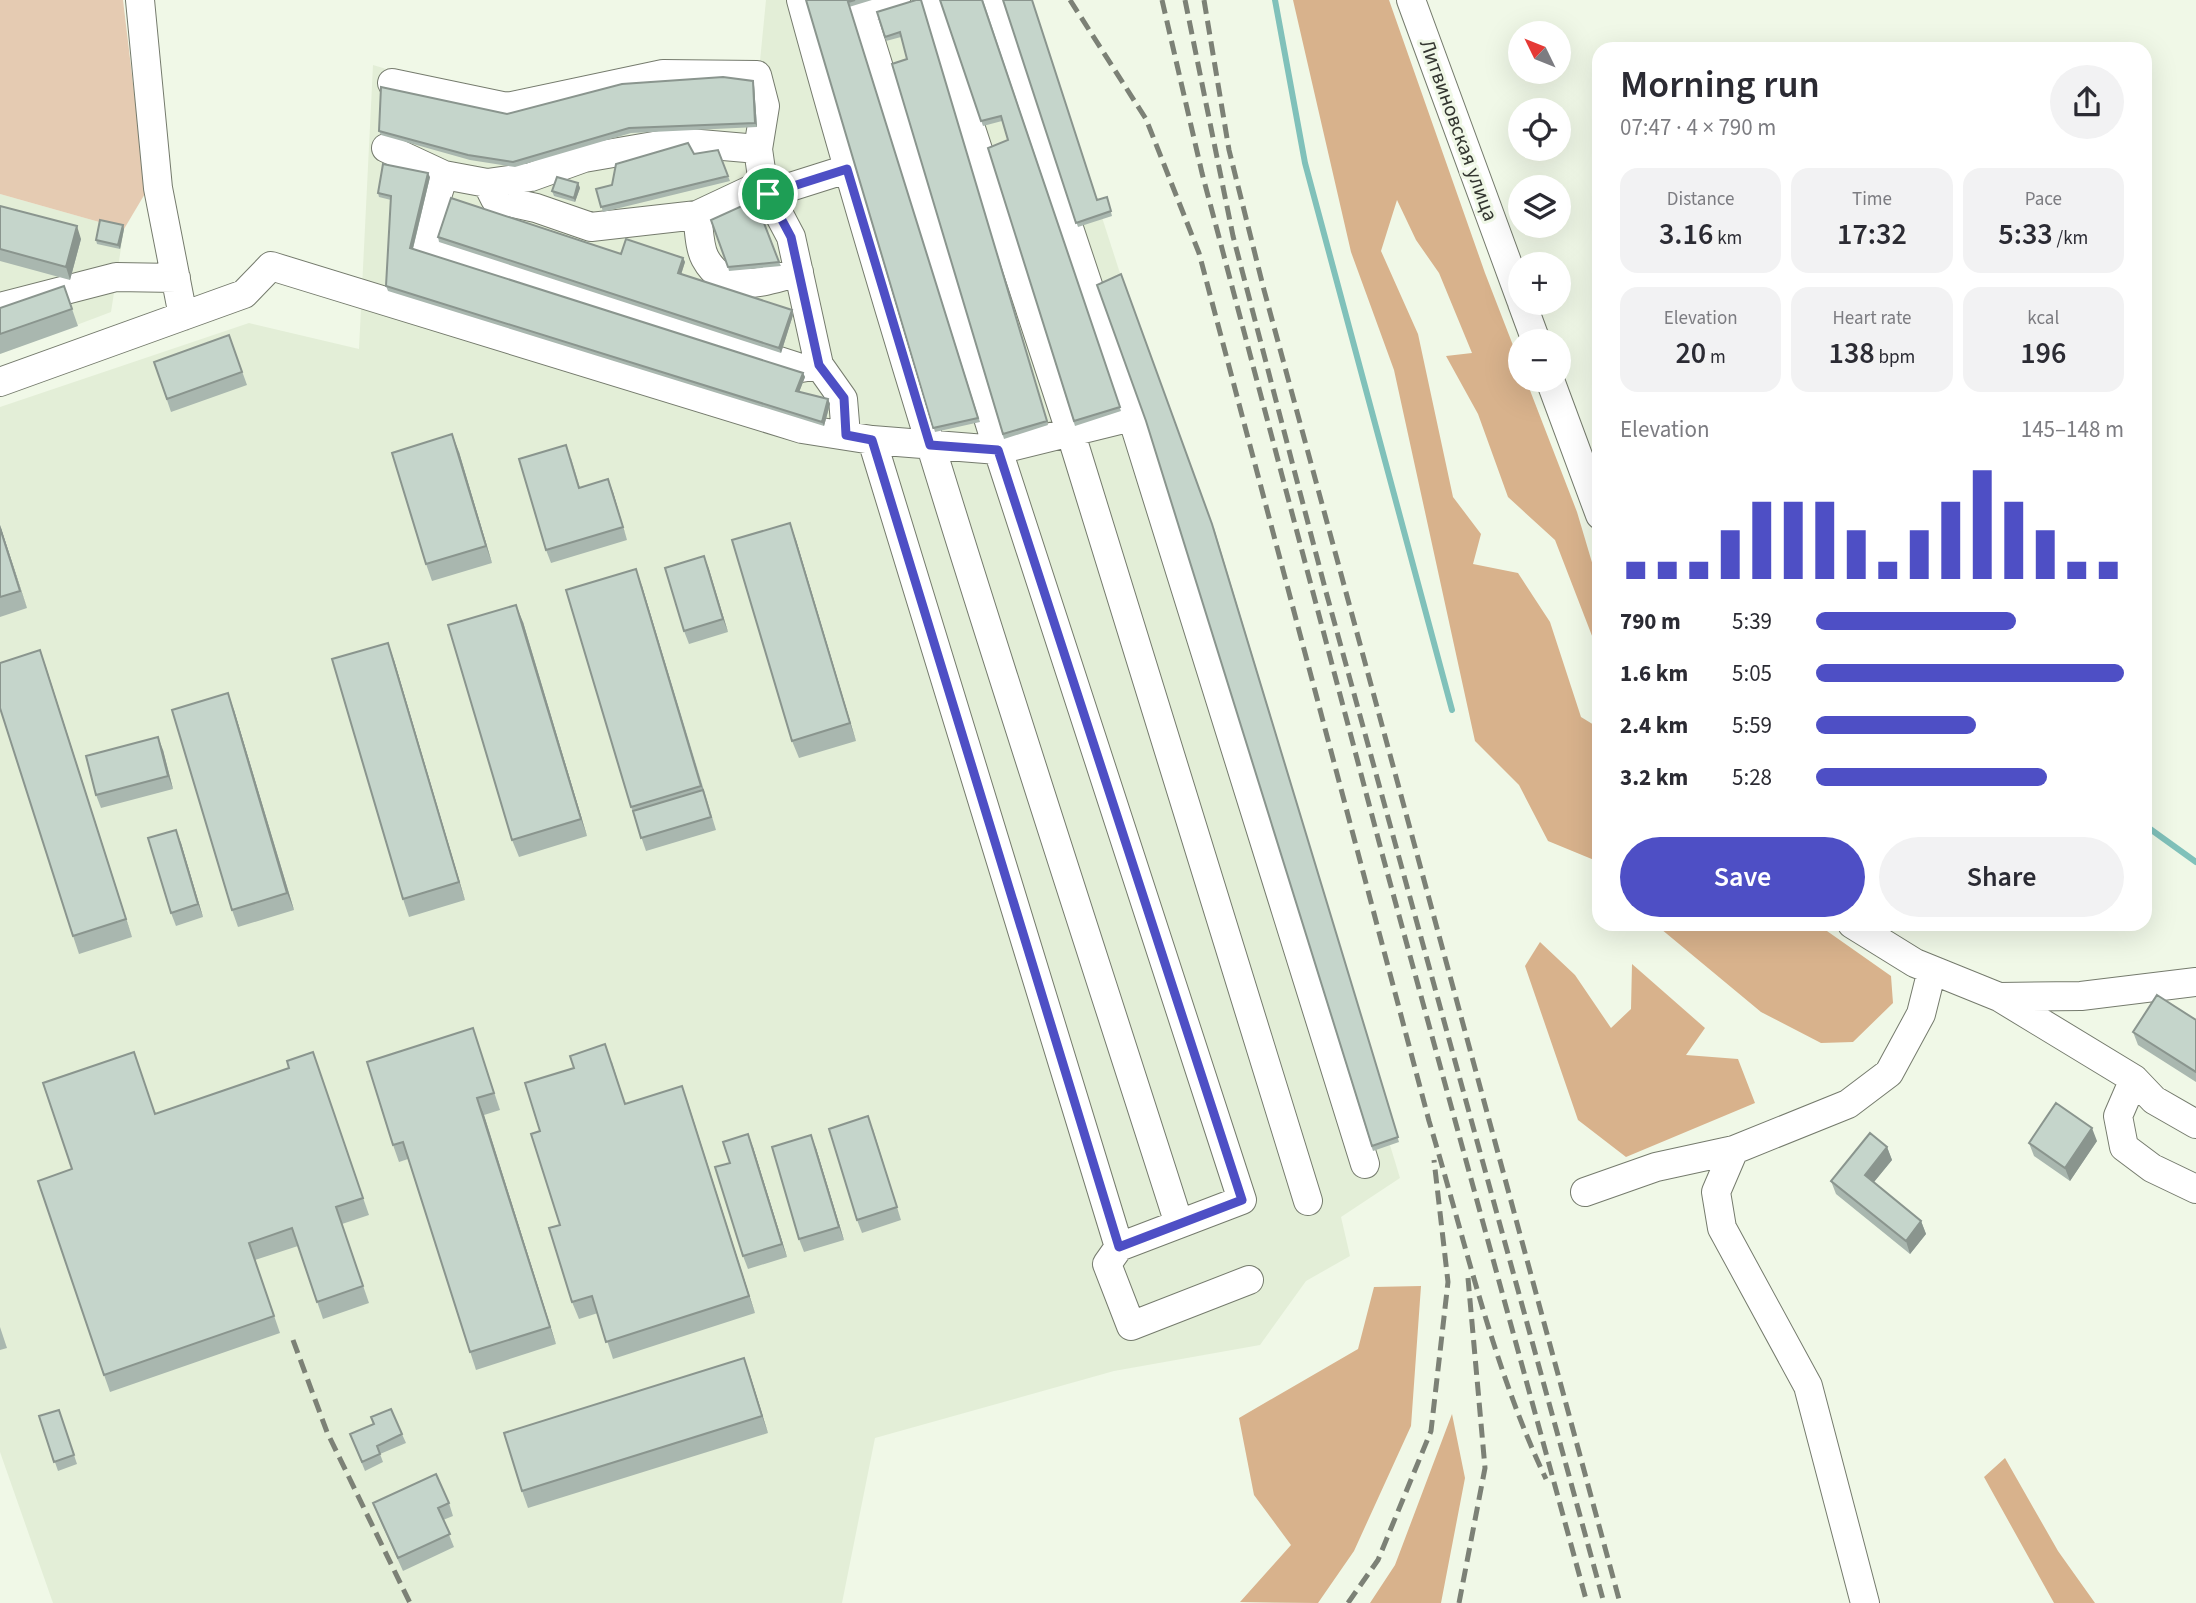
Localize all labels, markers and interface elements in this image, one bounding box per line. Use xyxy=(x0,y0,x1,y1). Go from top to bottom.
north arrow xyxy=(1508,21,1572,84)
map controls xyxy=(1508,21,1571,392)
street label: Литвиновская улица xyxy=(1412,35,1506,225)
text: Morning run xyxy=(1620,58,1820,112)
button: share xyxy=(2050,65,2124,139)
button: locate xyxy=(1508,98,1571,161)
text: 07:47 · 4 × 790 m xyxy=(1620,111,1776,144)
pin xyxy=(738,164,798,224)
icon: arrive xyxy=(749,175,787,213)
button: layers xyxy=(1508,175,1571,238)
text: Distance xyxy=(1667,186,1734,213)
text: Time xyxy=(1852,186,1892,213)
text: Pace xyxy=(2025,186,2062,213)
text: 3.16 xyxy=(1659,213,1713,256)
text: 17:32 xyxy=(1837,213,1907,256)
text: 5:33 xyxy=(1998,213,2053,256)
text: km xyxy=(1713,225,1742,252)
text: /km xyxy=(2053,225,2088,252)
button: + xyxy=(1508,252,1571,315)
text: Elevation xyxy=(1664,305,1738,332)
text: Heart rate xyxy=(1832,305,1911,332)
text: kcal xyxy=(2027,305,2059,332)
button: − xyxy=(1508,329,1571,392)
text: 20 xyxy=(1675,332,1706,375)
text: 138 xyxy=(1829,332,1875,375)
text: 196 xyxy=(2020,332,2066,375)
text: m xyxy=(1706,344,1726,371)
text: bpm xyxy=(1875,344,1915,371)
text: Elevation xyxy=(1620,413,1710,446)
text: 145–148 m xyxy=(2021,413,2124,446)
text: 790 m xyxy=(1620,605,1681,638)
text: 5:39 xyxy=(1732,605,1772,638)
text: 1.6 km xyxy=(1620,657,1688,690)
text: 5:05 xyxy=(1732,657,1772,690)
text: 2.4 km xyxy=(1620,709,1688,742)
text: 5:59 xyxy=(1732,709,1772,742)
text: 3.2 km xyxy=(1620,761,1688,794)
text: 5:28 xyxy=(1732,761,1772,794)
button: Save xyxy=(1620,837,1865,917)
button: Share xyxy=(1879,837,2124,917)

